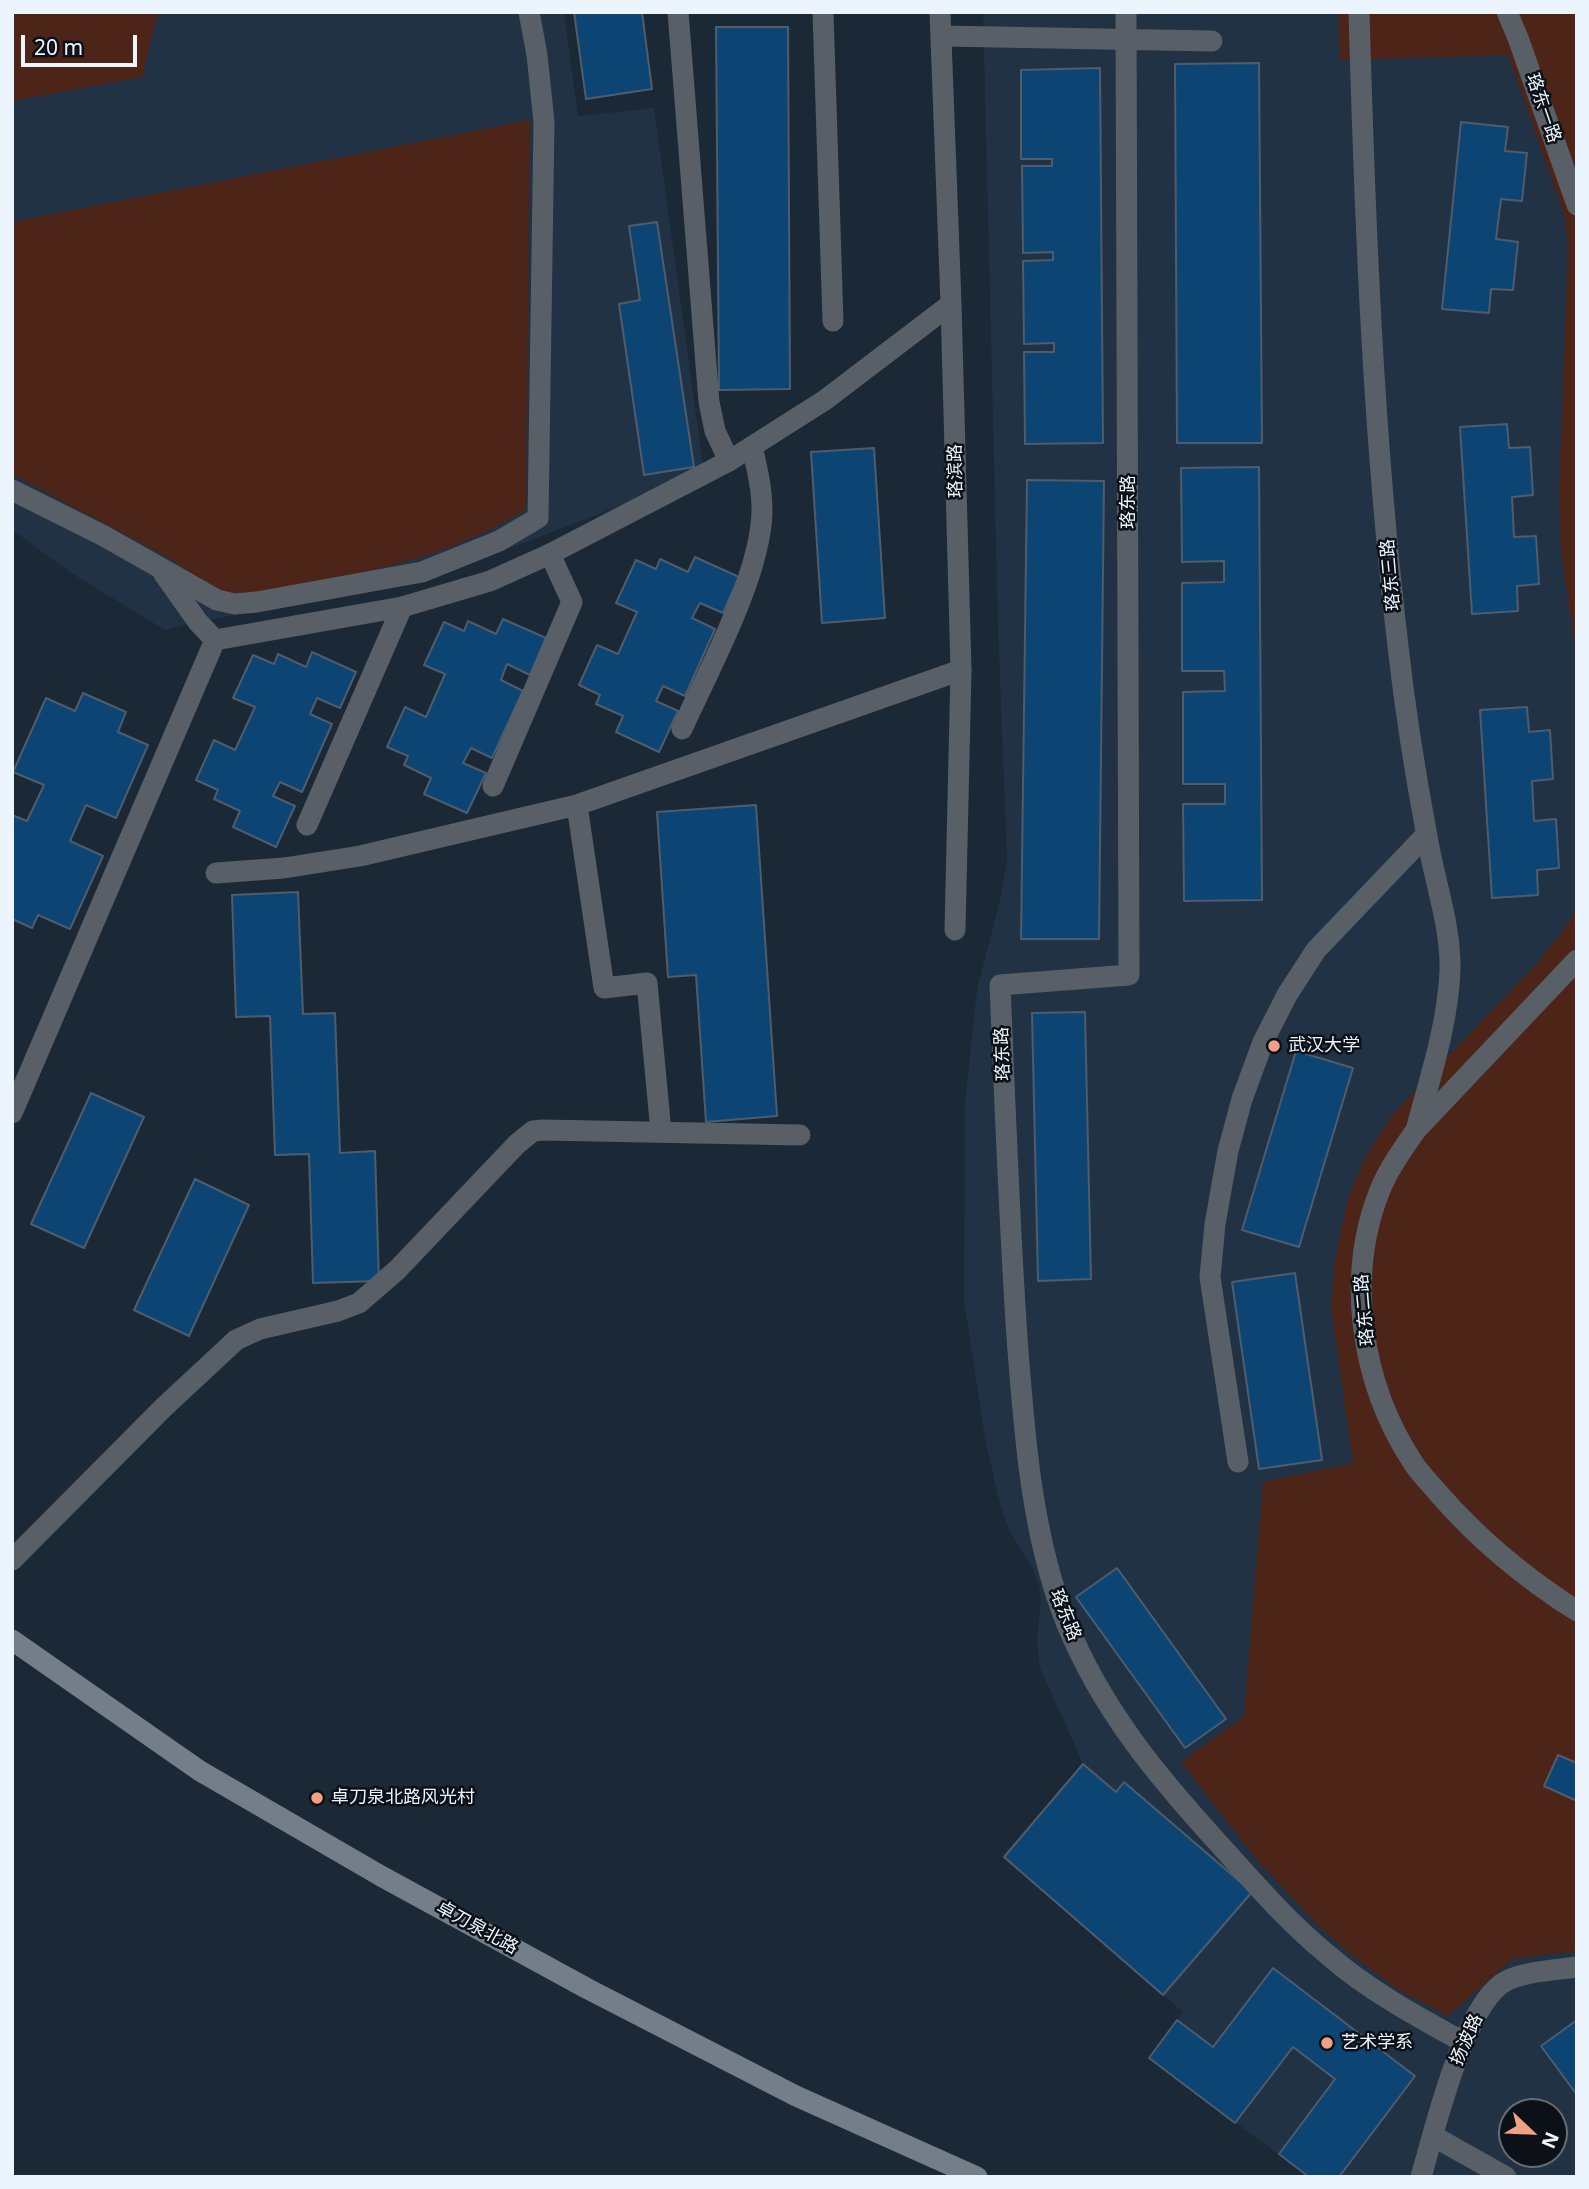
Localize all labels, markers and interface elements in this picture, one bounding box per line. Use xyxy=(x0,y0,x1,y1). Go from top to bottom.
scale bar xyxy=(24,21,140,65)
text: 20 m xyxy=(34,33,83,61)
street label: 珞东一路 xyxy=(1521,70,1565,146)
street label: 珞滨路 xyxy=(945,444,967,498)
street label: 珞东路 xyxy=(1118,475,1140,529)
street label: 珞东三路 xyxy=(1377,538,1405,612)
street label: 珞东路 xyxy=(991,1027,1015,1081)
place label: 武汉大学 xyxy=(1288,1035,1360,1057)
marker: 武汉大学 xyxy=(1266,1038,1282,1054)
street label: 珞东二路 xyxy=(1351,1273,1379,1347)
street label: 珞东路 xyxy=(1045,1586,1085,1644)
place label: 卓刀泉北路风光村 xyxy=(331,1787,475,1809)
marker: 卓刀泉北路风光村 xyxy=(309,1790,325,1806)
street label: 卓刀泉北路 xyxy=(432,1897,522,1959)
street label: 扬波路 xyxy=(1446,2011,1488,2069)
place label: 艺术学系 xyxy=(1341,2032,1413,2054)
marker: 艺术学系 xyxy=(1319,2035,1335,2051)
north arrow xyxy=(1498,2098,1568,2168)
text: N xyxy=(1536,2128,1565,2153)

